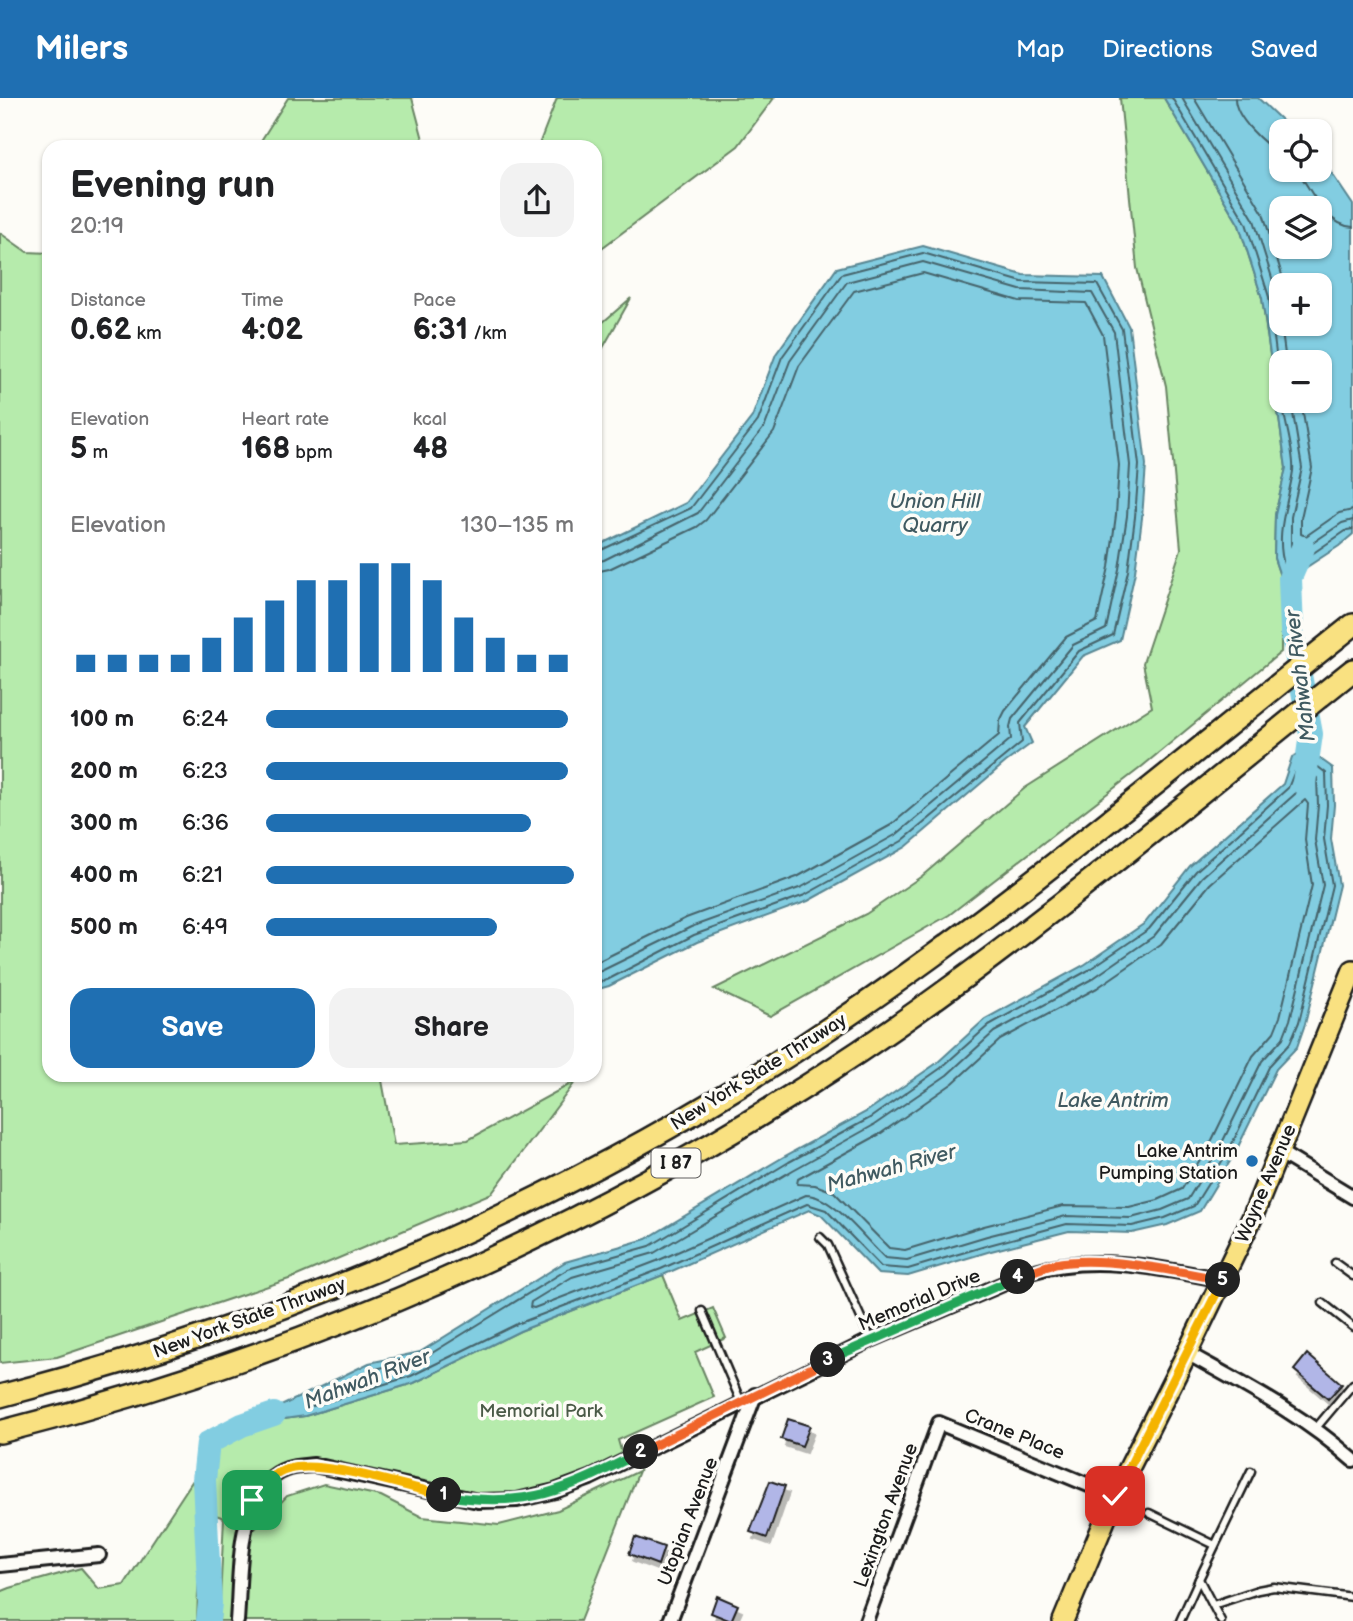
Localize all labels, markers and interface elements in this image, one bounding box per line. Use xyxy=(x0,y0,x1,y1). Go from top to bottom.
text: Milers xyxy=(35,29,128,69)
text: Map xyxy=(1016,35,1064,64)
text: Directions xyxy=(1102,35,1213,64)
text: Saved xyxy=(1251,35,1318,64)
map controls xyxy=(1269,119,1332,413)
button: locate xyxy=(1269,119,1332,182)
text: Evening run xyxy=(70,163,275,208)
button: share xyxy=(500,163,574,237)
button: layers xyxy=(1269,196,1332,259)
text: 20:19 xyxy=(70,212,124,240)
button: + xyxy=(1269,273,1332,336)
text: Distance xyxy=(70,289,146,312)
text: Time xyxy=(241,289,283,312)
text: Pace xyxy=(413,289,456,312)
text: 0.62 xyxy=(70,312,131,348)
text: 4:02 xyxy=(241,312,303,348)
text: 6:31 xyxy=(413,312,468,348)
text: km xyxy=(131,322,162,345)
text: /km xyxy=(468,322,507,345)
button: − xyxy=(1269,350,1332,413)
text: Elevation xyxy=(70,408,149,431)
text: Heart rate xyxy=(241,408,329,431)
text: kcal xyxy=(413,408,447,431)
text: 5 xyxy=(70,431,87,467)
text: 168 xyxy=(241,431,290,467)
text: 48 xyxy=(413,431,448,467)
text: m xyxy=(87,441,108,464)
text: bpm xyxy=(290,441,333,464)
water label: Union Hill Quarry xyxy=(889,489,982,538)
text: Elevation xyxy=(70,511,166,539)
text: 130–135 m xyxy=(461,511,574,539)
water label: Mahwah River xyxy=(1280,607,1321,743)
text: 100 m xyxy=(70,705,134,733)
text: 6:24 xyxy=(182,705,228,733)
text: 200 m xyxy=(70,757,138,785)
text: 6:23 xyxy=(182,757,228,785)
text: 300 m xyxy=(70,809,138,837)
text: 6:36 xyxy=(182,809,229,837)
text: 400 m xyxy=(70,861,138,889)
text: 6:21 xyxy=(182,861,223,889)
text: 500 m xyxy=(70,913,138,941)
text: 6:49 xyxy=(182,913,228,941)
button: Save xyxy=(70,988,315,1068)
button: Share xyxy=(329,988,574,1068)
street label: New York State Thruway xyxy=(667,1009,851,1136)
water label: Lake Antrim xyxy=(1057,1088,1169,1113)
street label: Wayne Avenue xyxy=(1231,1121,1302,1246)
water label: Mahwah River xyxy=(824,1139,960,1198)
place label: Lake Antrim Pumping Station xyxy=(1099,1140,1238,1185)
road number: I 87 xyxy=(652,1148,700,1178)
marker: Lake Antrim Pumping Station xyxy=(1244,1153,1260,1169)
pin: 4 xyxy=(1000,1260,1036,1294)
pin: 5 xyxy=(1206,1262,1240,1298)
street label: Memorial Drive xyxy=(855,1264,984,1336)
text: 4 xyxy=(1012,1265,1023,1288)
text: 5 xyxy=(1217,1268,1228,1291)
street label: New York State Thruway xyxy=(150,1273,349,1364)
pin: 3 xyxy=(810,1342,846,1378)
water label: Mahwah River xyxy=(301,1343,435,1415)
text: 3 xyxy=(822,1348,833,1371)
park label: Memorial Park xyxy=(479,1400,604,1423)
street label: Crane Place xyxy=(961,1404,1068,1465)
pin: 2 xyxy=(624,1434,658,1470)
text: 2 xyxy=(635,1440,646,1463)
street label: Lexington Avenue xyxy=(850,1440,923,1591)
street label: Utopian Avenue xyxy=(653,1454,723,1589)
pin xyxy=(1085,1466,1145,1526)
pin xyxy=(222,1470,282,1530)
icon: check xyxy=(1096,1477,1134,1515)
pin: 1 xyxy=(426,1478,462,1512)
icon: arrive xyxy=(233,1481,271,1519)
text: 1 xyxy=(440,1483,448,1506)

